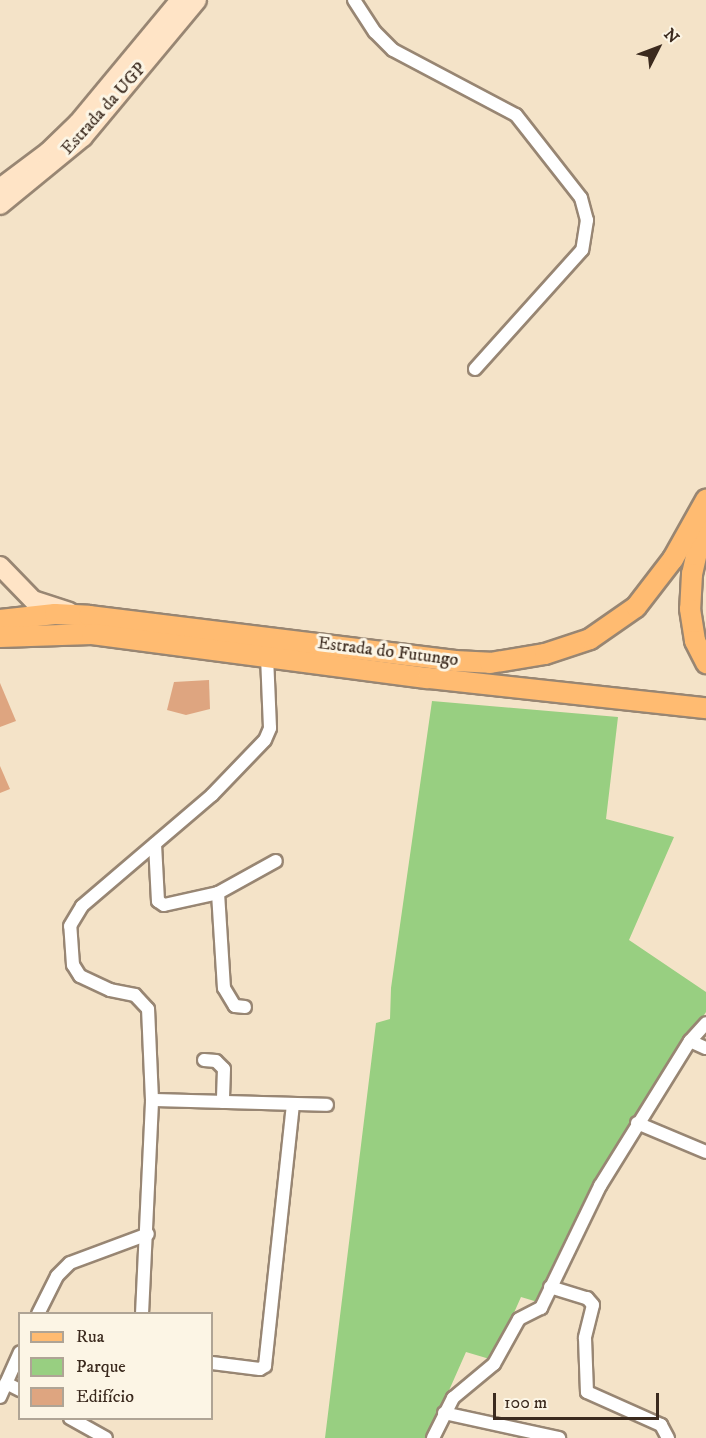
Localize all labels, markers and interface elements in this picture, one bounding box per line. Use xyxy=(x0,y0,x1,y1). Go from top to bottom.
north arrow xyxy=(628,18,688,78)
text: N xyxy=(660,24,683,48)
street label: Estrada da UGP xyxy=(57,58,151,160)
street label: Estrada do Futungo xyxy=(316,633,460,671)
legend xyxy=(18,1312,213,1420)
text: Rua xyxy=(76,1326,104,1348)
text: Parque xyxy=(76,1356,126,1378)
scale bar xyxy=(496,1381,662,1419)
text: Edifício xyxy=(76,1386,134,1408)
text: 100 m xyxy=(504,1392,547,1414)

